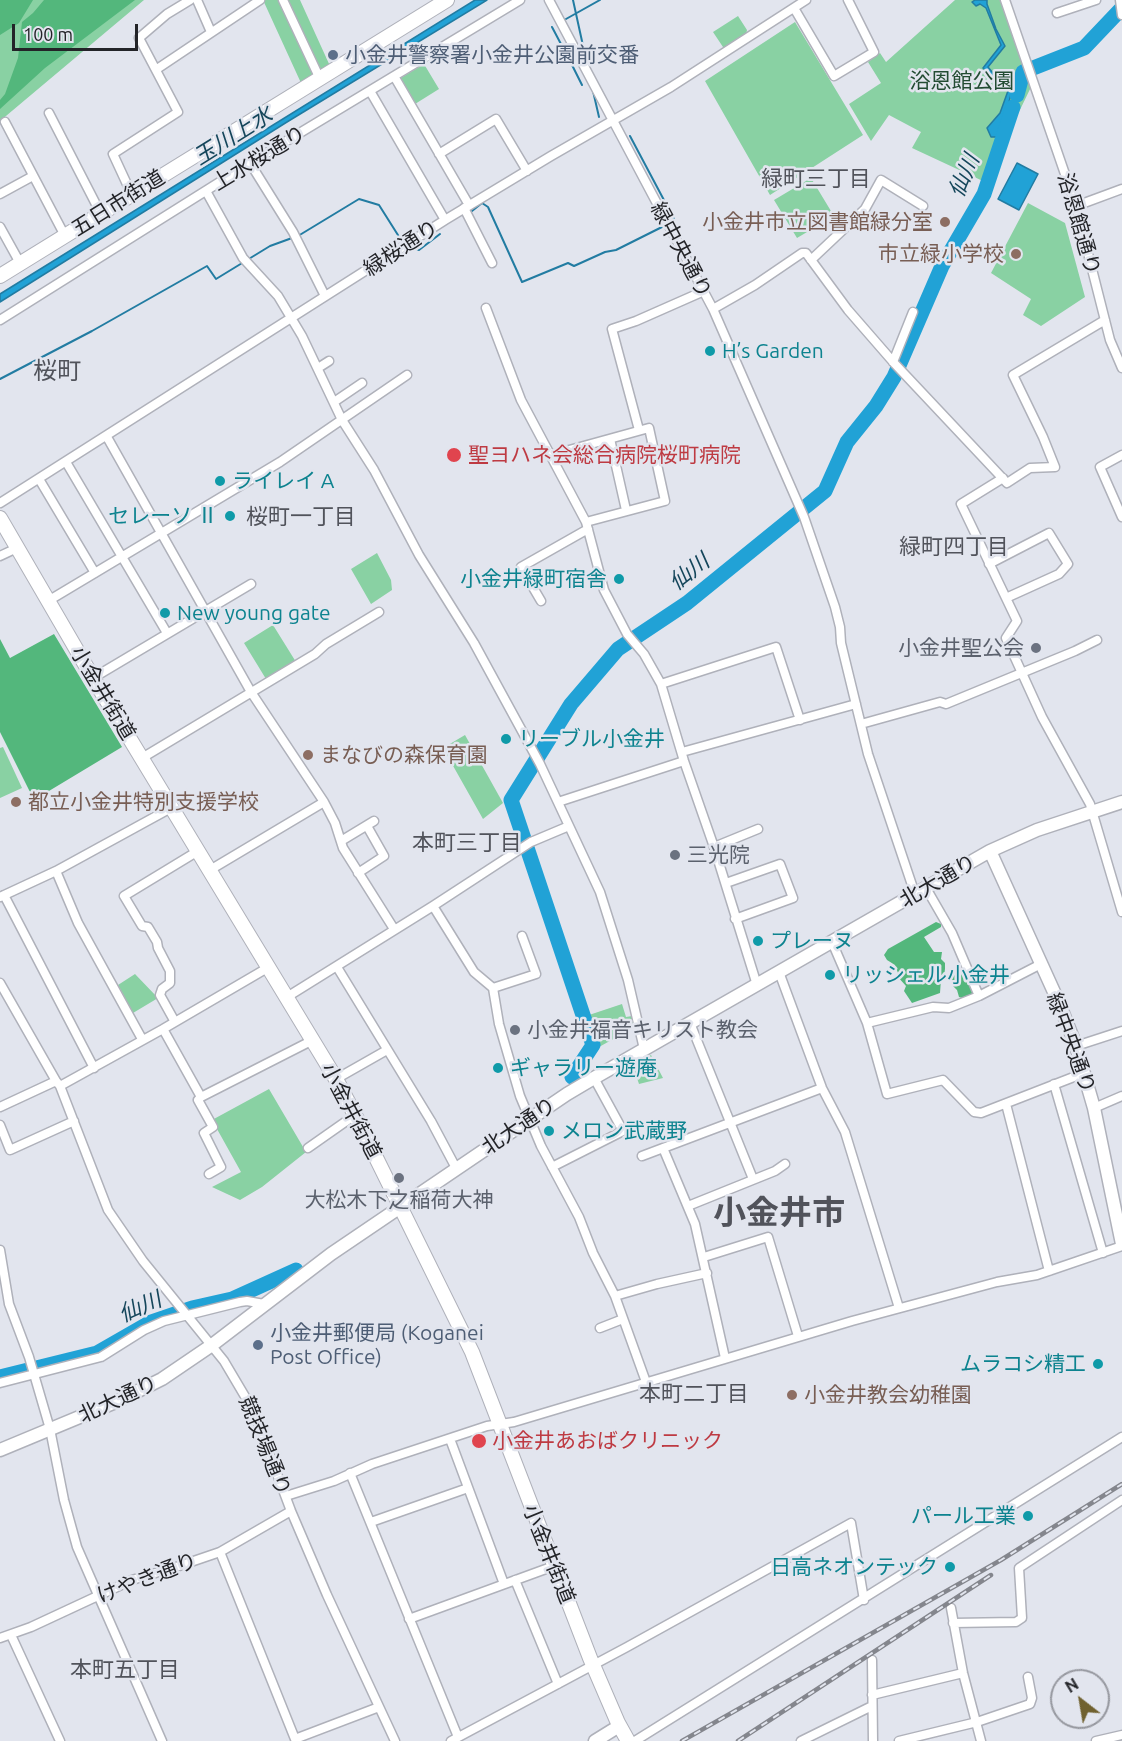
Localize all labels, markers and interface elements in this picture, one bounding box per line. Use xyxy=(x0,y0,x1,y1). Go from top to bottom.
scale bar xyxy=(15,12,141,50)
text: 100 m xyxy=(23,24,73,44)
place label: 小金井警察署小金井公園前交番 xyxy=(345,42,639,68)
marker: 小金井警察署小金井公園前交番 xyxy=(326,48,340,62)
park label: 浴恩館公園 xyxy=(910,68,1014,94)
water label: 玉川上水 xyxy=(189,101,277,171)
street label: 上水桜通り xyxy=(208,120,310,196)
water label: 仙川 xyxy=(943,151,985,201)
street label: 五日市街道 xyxy=(67,164,169,242)
district label: 緑町三丁目 xyxy=(761,166,871,192)
street label: 浴恩館通り xyxy=(1052,170,1106,278)
street label: 緑中央通り xyxy=(645,198,717,302)
place label: 小金井市立図書館緑分室 xyxy=(702,209,933,235)
street label: 緑桜通り xyxy=(359,215,443,281)
marker: 小金井市立図書館緑分室 xyxy=(938,215,952,229)
place label: 市立緑小学校 xyxy=(878,241,1004,267)
marker: 市立緑小学校 xyxy=(1009,247,1023,261)
place label: H’s Garden xyxy=(722,338,824,364)
marker: H’s Garden xyxy=(703,344,717,358)
district label: 桜町 xyxy=(33,357,81,385)
place label: 聖ヨハネ会総合病院桜町病院 xyxy=(468,442,741,468)
marker: 聖ヨハネ会総合病院桜町病院 xyxy=(445,446,463,464)
place label: ライレイ A xyxy=(232,468,334,494)
marker: ライレイ A xyxy=(213,474,227,488)
place label: セレーソ Ⅱ xyxy=(108,503,218,529)
district label: 桜町一丁目 xyxy=(246,504,356,530)
marker: セレーソ Ⅱ xyxy=(223,509,237,523)
district label: 緑町四丁目 xyxy=(899,534,1009,560)
water label: 仙川 xyxy=(664,548,714,596)
place label: 小金井緑町宿舎 xyxy=(460,566,607,592)
marker: 小金井緑町宿舎 xyxy=(612,572,626,586)
place label: New young gate xyxy=(177,600,331,626)
marker: New young gate xyxy=(158,606,172,620)
place label: 小金井聖公会 xyxy=(898,635,1024,661)
marker: 小金井聖公会 xyxy=(1029,641,1043,655)
street label: 小金井街道 xyxy=(65,642,141,744)
place label: リーブル小金井 xyxy=(518,726,665,752)
marker: リーブル小金井 xyxy=(499,732,513,746)
place label: まなびの森保育園 xyxy=(320,742,488,768)
marker: まなびの森保育園 xyxy=(301,748,315,762)
place label: 都立小金井特別支援学校 xyxy=(28,789,259,815)
marker: 都立小金井特別支援学校 xyxy=(9,795,23,809)
district label: 本町三丁目 xyxy=(412,830,522,856)
place label: 三光院 xyxy=(687,842,750,868)
marker: 三光院 xyxy=(668,848,682,862)
street label: 北大通り xyxy=(895,849,981,913)
place label: プレーヌ xyxy=(770,928,854,954)
marker: プレーヌ xyxy=(751,934,765,948)
place label: リッシェル小金井 xyxy=(842,962,1010,988)
marker: リッシェル小金井 xyxy=(823,968,837,982)
street label: 緑中央通り xyxy=(1041,989,1101,1097)
place label: 小金井福音キリスト教会 xyxy=(527,1017,758,1043)
marker: 小金井福音キリスト教会 xyxy=(508,1023,522,1037)
place label: ギャラリー遊庵 xyxy=(510,1055,657,1081)
street label: 小金井街道 xyxy=(315,1059,387,1163)
marker: ギャラリー遊庵 xyxy=(491,1061,505,1075)
street label: 北大通り xyxy=(477,1092,561,1160)
place label: メロン武蔵野 xyxy=(561,1118,687,1144)
marker: メロン武蔵野 xyxy=(542,1124,556,1138)
marker: 大松木下之稲荷大神 xyxy=(392,1171,406,1185)
place label: 大松木下之稲荷大神 xyxy=(305,1187,493,1213)
district label: 小金井市 xyxy=(713,1193,845,1233)
water label: 仙川 xyxy=(115,1286,165,1328)
place label: 小金井郵便局 (Koganei Post Office) xyxy=(270,1320,484,1370)
marker: 小金井郵便局 (Koganei Post Office) xyxy=(251,1338,265,1352)
place label: ムラコシ精工 xyxy=(960,1351,1086,1377)
marker: ムラコシ精工 xyxy=(1091,1357,1105,1371)
street label: 北大通り xyxy=(75,1370,161,1428)
district label: 本町二丁目 xyxy=(639,1381,749,1407)
place label: 小金井教会幼稚園 xyxy=(804,1382,972,1408)
marker: 小金井教会幼稚園 xyxy=(785,1388,799,1402)
street label: 競技場通り xyxy=(234,1393,296,1499)
place label: 小金井あおばクリニック xyxy=(492,1428,723,1454)
marker: 小金井あおばクリニック xyxy=(470,1432,488,1450)
street label: 小金井街道 xyxy=(518,1501,580,1607)
place label: パール工業 xyxy=(911,1503,1016,1529)
marker: パール工業 xyxy=(1021,1509,1035,1523)
street label: けやき通り xyxy=(93,1547,201,1609)
place label: 日高ネオンテック xyxy=(770,1554,938,1580)
marker: 日高ネオンテック xyxy=(943,1560,957,1574)
district label: 本町五丁目 xyxy=(70,1657,180,1683)
north arrow xyxy=(1050,1669,1110,1729)
text: N xyxy=(1062,1674,1082,1696)

